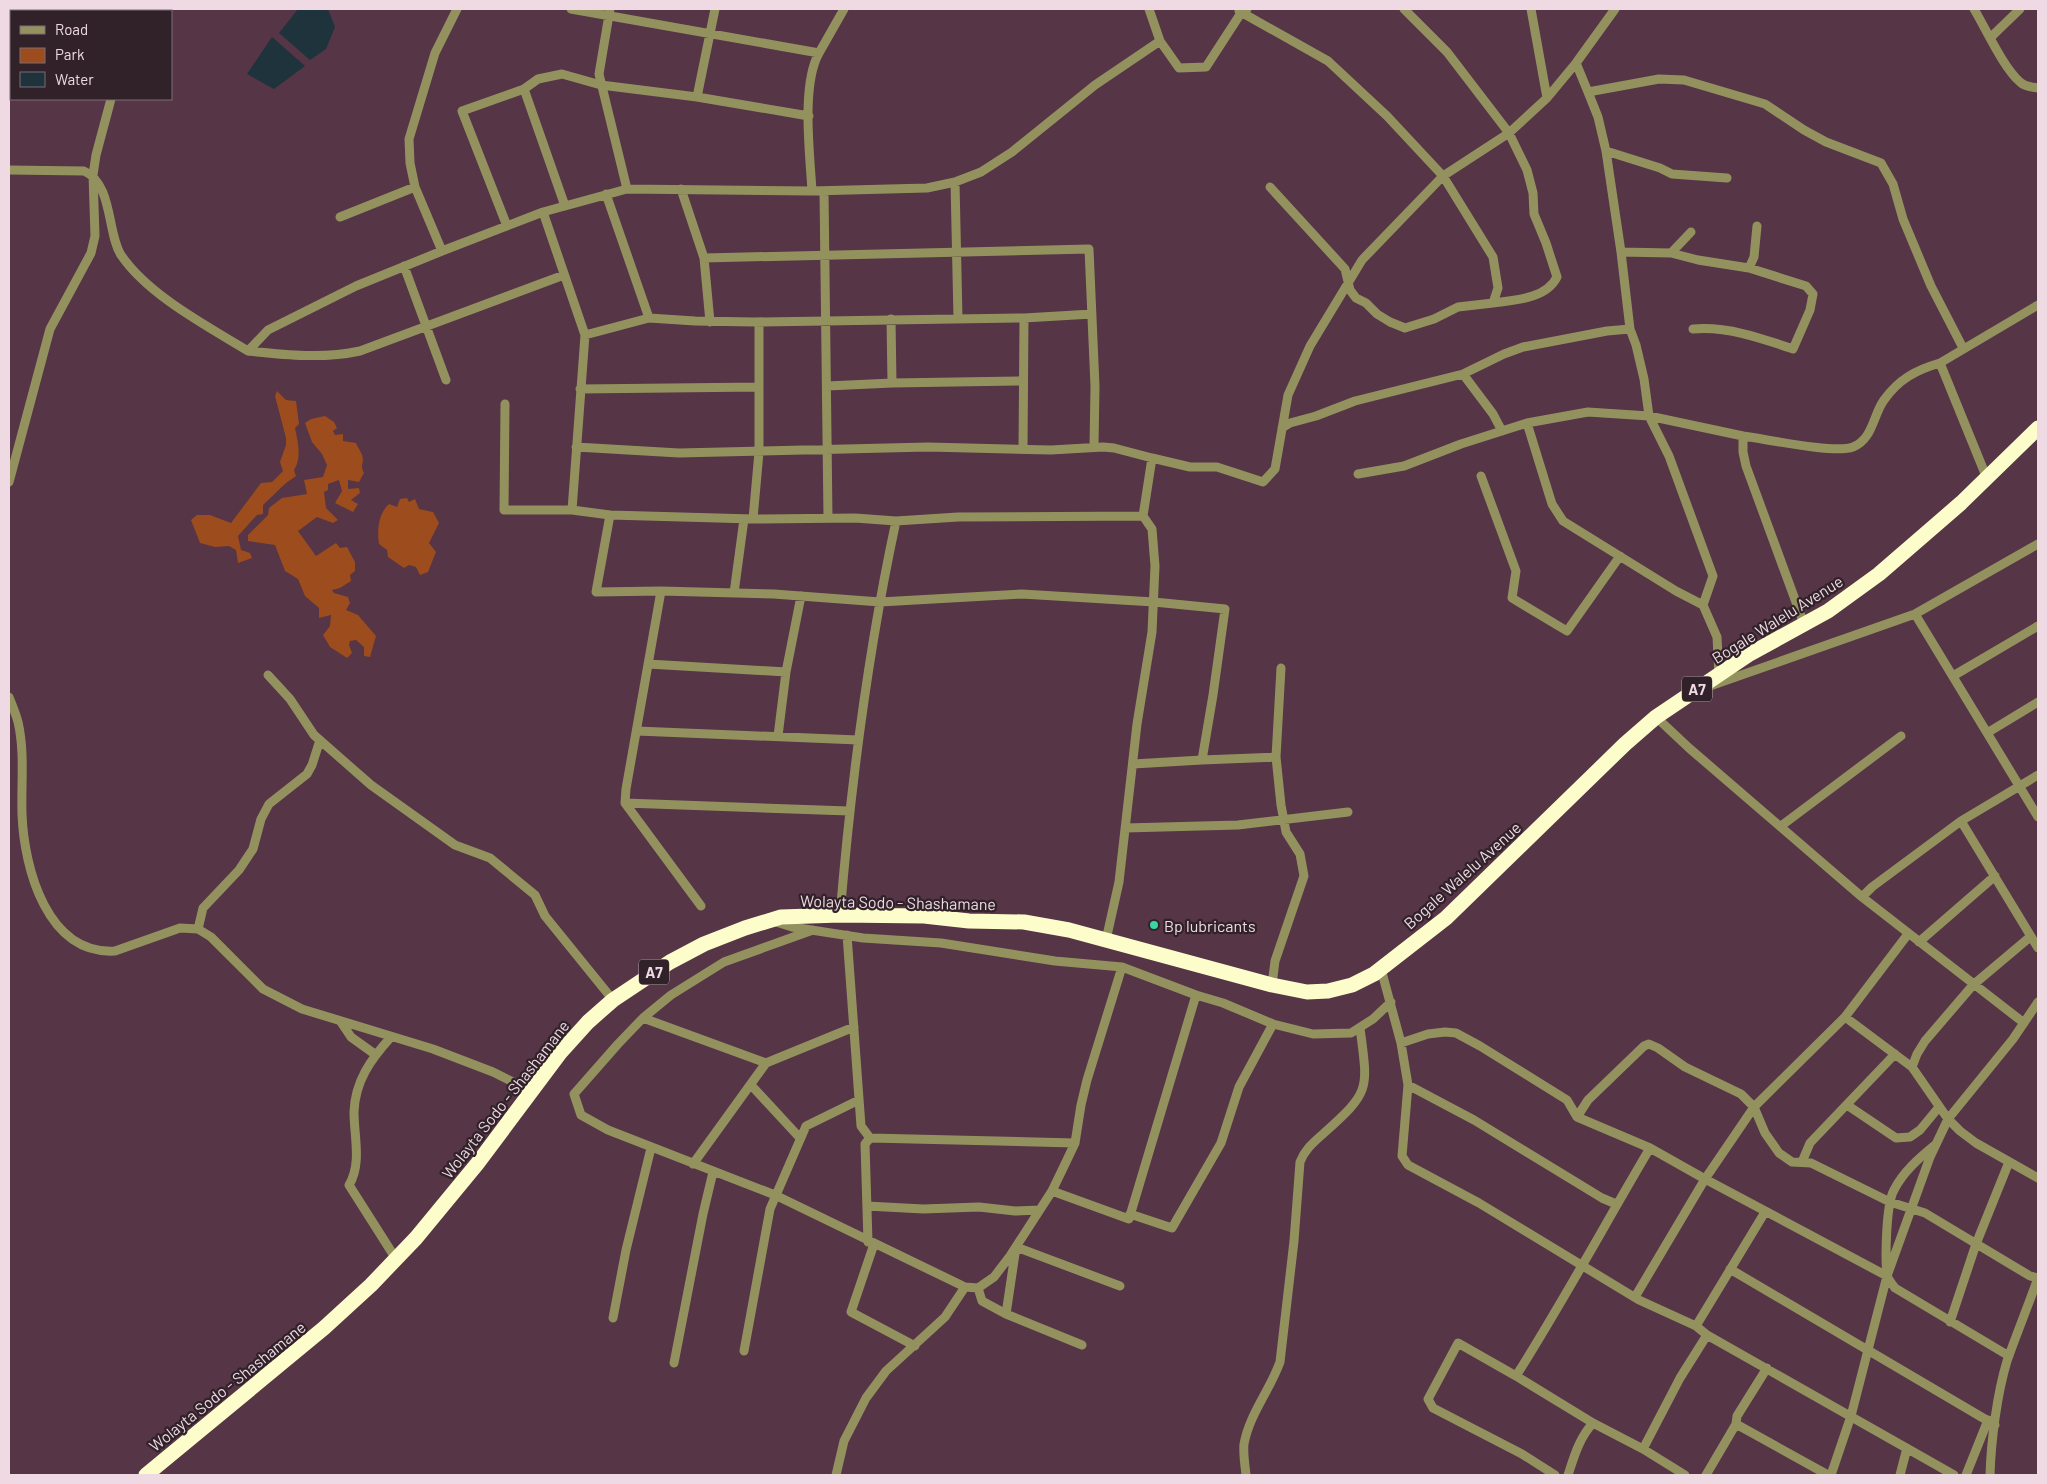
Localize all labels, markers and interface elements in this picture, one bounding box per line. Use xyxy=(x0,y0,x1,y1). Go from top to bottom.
legend xyxy=(10,10,172,100)
text: Road xyxy=(55,20,88,38)
text: Park xyxy=(55,45,85,63)
text: Water xyxy=(55,70,94,88)
street label: Bogale Walelu Avenue xyxy=(1708,571,1846,667)
road number: A7 xyxy=(1682,676,1712,702)
street label: Bogale Walelu Avenue xyxy=(1400,817,1524,933)
street label: Wolayta Sodo - Shashamane xyxy=(800,891,996,913)
place label: Bp lubricants xyxy=(1164,916,1256,935)
marker: Bp lubricants xyxy=(1148,919,1160,931)
road number: A7 xyxy=(639,960,669,984)
street label: Wolayta Sodo - Shashamane xyxy=(437,1016,573,1182)
street label: Wolayta Sodo - Shashamane xyxy=(145,1317,309,1455)

